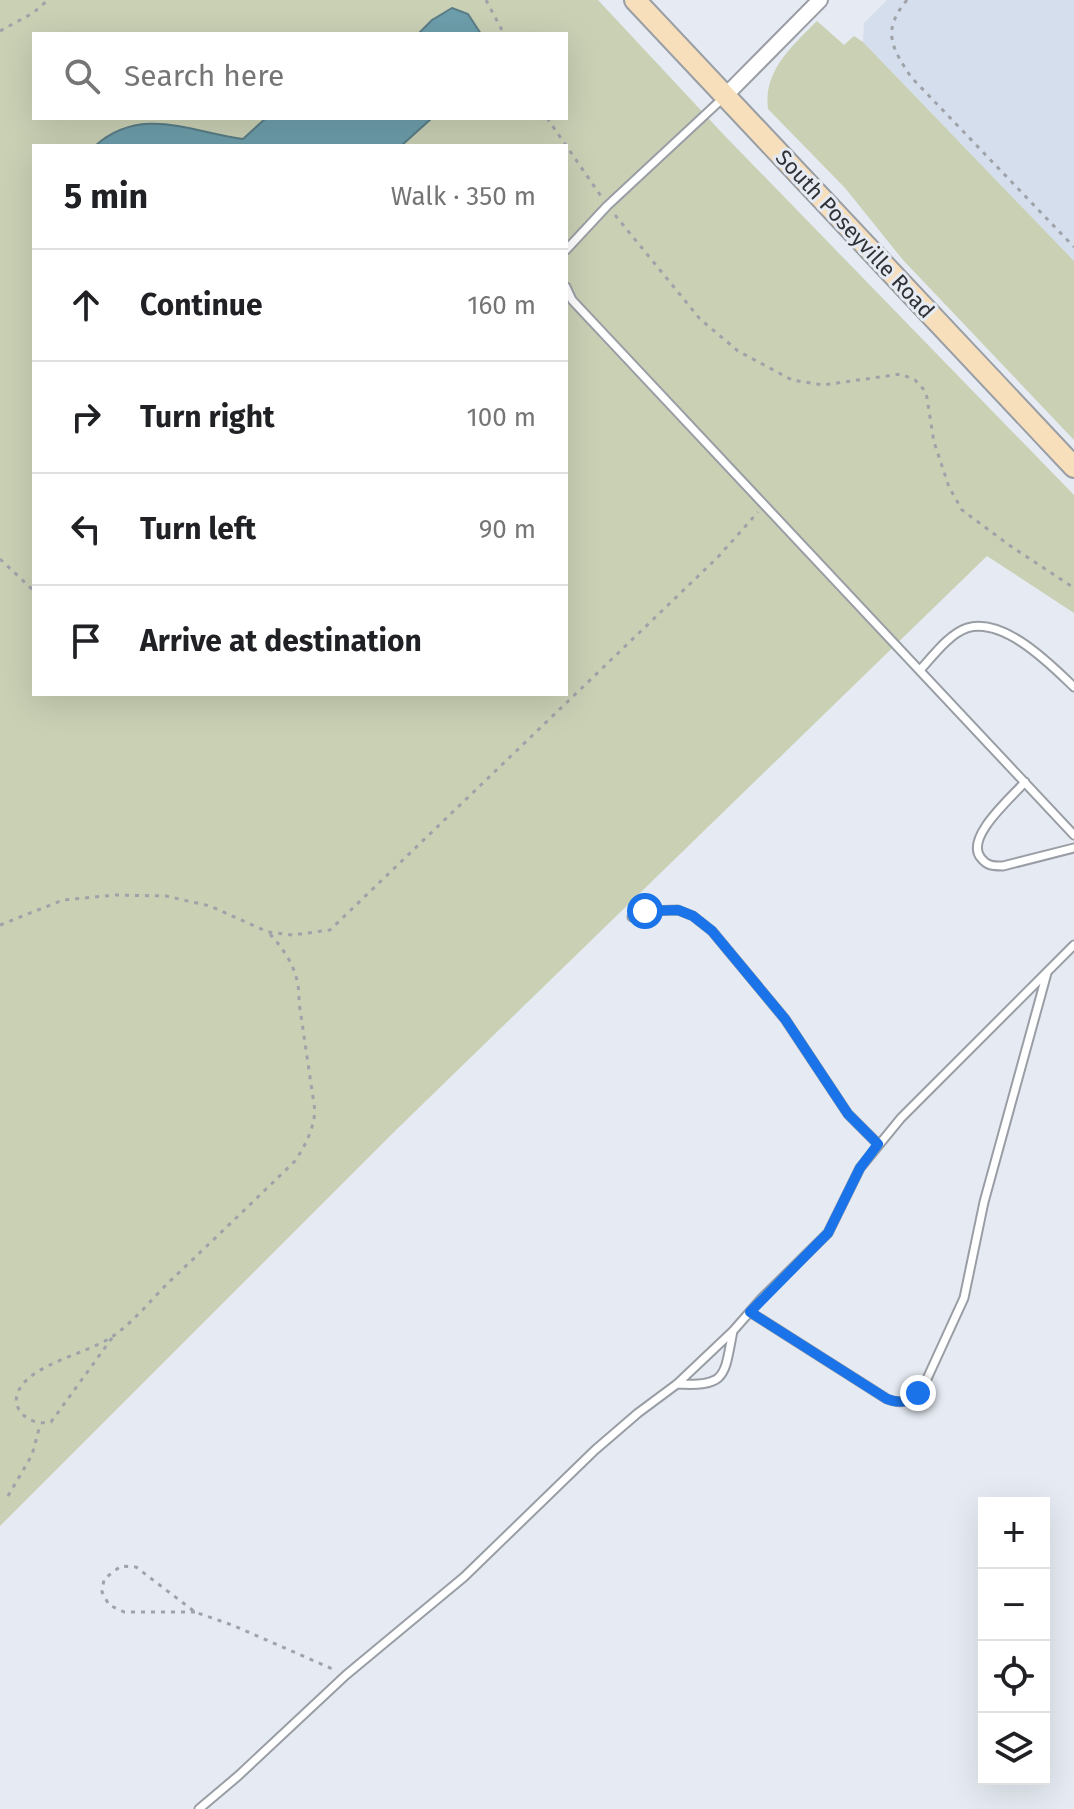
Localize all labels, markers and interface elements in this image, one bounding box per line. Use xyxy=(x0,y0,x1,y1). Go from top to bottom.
search box xyxy=(32,32,568,120)
icon: search xyxy=(60,54,104,98)
text: Search here xyxy=(124,58,284,94)
street label: South Poseyville Road xyxy=(770,144,940,324)
text: 5 min xyxy=(64,176,148,217)
text: Walk · 350 m xyxy=(391,181,536,212)
icon: ahead xyxy=(64,283,108,327)
text: Continue xyxy=(140,287,263,323)
text: 160 m xyxy=(467,290,536,321)
icon: right xyxy=(64,395,108,439)
text: Turn right xyxy=(140,399,275,435)
text: 100 m xyxy=(467,402,536,433)
icon: left xyxy=(64,507,108,551)
text: Turn left xyxy=(140,511,256,547)
text: 90 m xyxy=(479,514,536,545)
icon: arrive xyxy=(64,619,108,663)
text: Arrive at destination xyxy=(140,623,422,659)
route start xyxy=(627,893,663,929)
route end xyxy=(900,1375,936,1411)
map controls xyxy=(978,1497,1050,1785)
button: + xyxy=(978,1497,1050,1569)
button: − xyxy=(978,1569,1050,1641)
button: locate xyxy=(978,1641,1050,1713)
button: layers xyxy=(978,1713,1050,1785)

